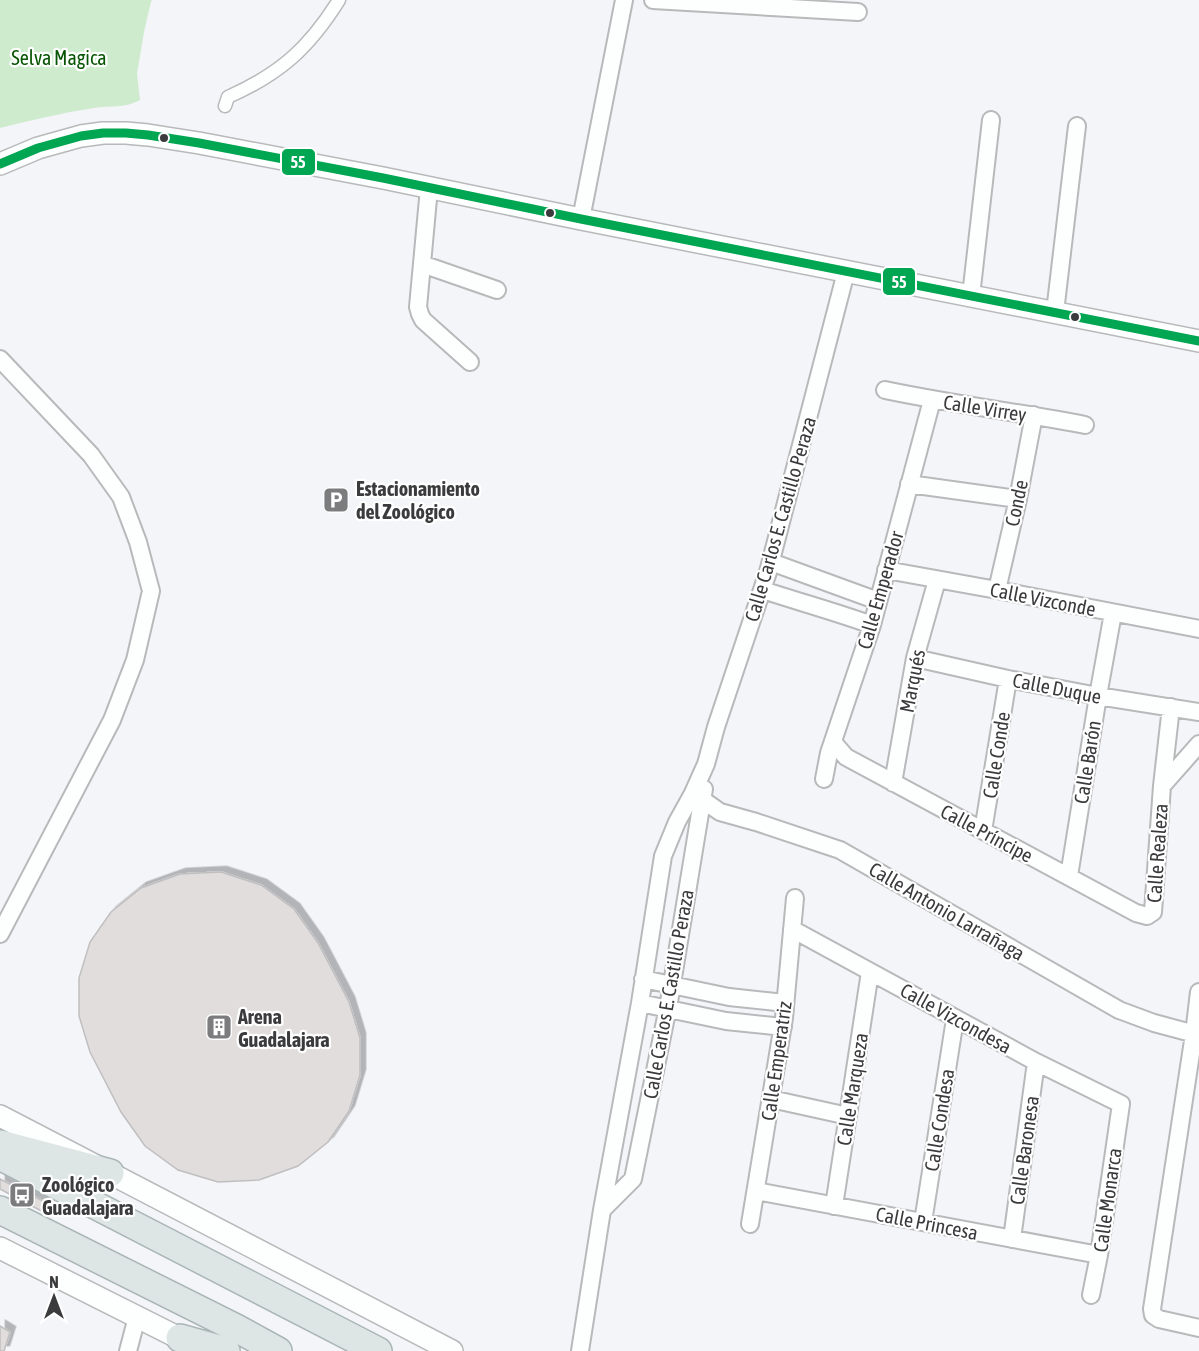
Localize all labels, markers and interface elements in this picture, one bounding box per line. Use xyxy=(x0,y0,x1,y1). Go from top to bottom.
park label: Selva Magica xyxy=(11,46,107,69)
unlabelled marker xyxy=(158,132,170,144)
line badge: 55 xyxy=(281,148,316,176)
text: 55 xyxy=(290,153,306,171)
unlabelled marker xyxy=(544,207,556,219)
line badge: 55 xyxy=(882,267,916,296)
text: 55 xyxy=(891,273,907,291)
unlabelled marker xyxy=(1069,311,1081,323)
street label: Calle Virrey xyxy=(942,390,1028,426)
street label: Calle Carlos E. Castillo Peraza xyxy=(740,414,820,624)
place label: Estacionamiento del Zoológico xyxy=(356,477,480,523)
street label: Conde xyxy=(1000,478,1032,528)
parking icon: Estacionamiento del Zoológico xyxy=(321,485,351,515)
street label: Calle Emperador xyxy=(852,527,908,652)
street label: Calle Vizconde xyxy=(988,578,1098,620)
street label: Marqués xyxy=(895,647,929,715)
street label: Calle Duque xyxy=(1011,668,1103,708)
street label: Calle Conde xyxy=(978,710,1014,800)
street label: Calle Barón xyxy=(1069,719,1105,805)
street label: Calle Príncipe xyxy=(937,799,1037,867)
street label: Calle Realeza xyxy=(1142,803,1172,903)
street label: Calle Antonio Larrañaga xyxy=(865,857,1029,965)
street label: Calle Carlos E. Castillo Peraza xyxy=(638,888,698,1100)
street label: Calle Vizcondesa xyxy=(896,978,1016,1058)
street label: Calle Emperatriz xyxy=(756,1000,796,1122)
place label: Arena Guadalajara xyxy=(237,1005,330,1051)
building icon: Arena Guadalajara xyxy=(204,1012,234,1042)
street label: Calle Marqueza xyxy=(832,1031,872,1147)
street label: Calle Condesa xyxy=(920,1067,958,1173)
street label: Calle Baronesa xyxy=(1005,1094,1043,1206)
street label: Calle Monarca xyxy=(1088,1146,1126,1254)
place label: Zoológico Guadalajara xyxy=(42,1173,134,1219)
bus stop icon: Zoológico Guadalajara xyxy=(7,1180,37,1210)
street label: Calle Princesa xyxy=(874,1202,980,1244)
north arrow xyxy=(24,1267,84,1327)
text: N xyxy=(49,1273,59,1291)

